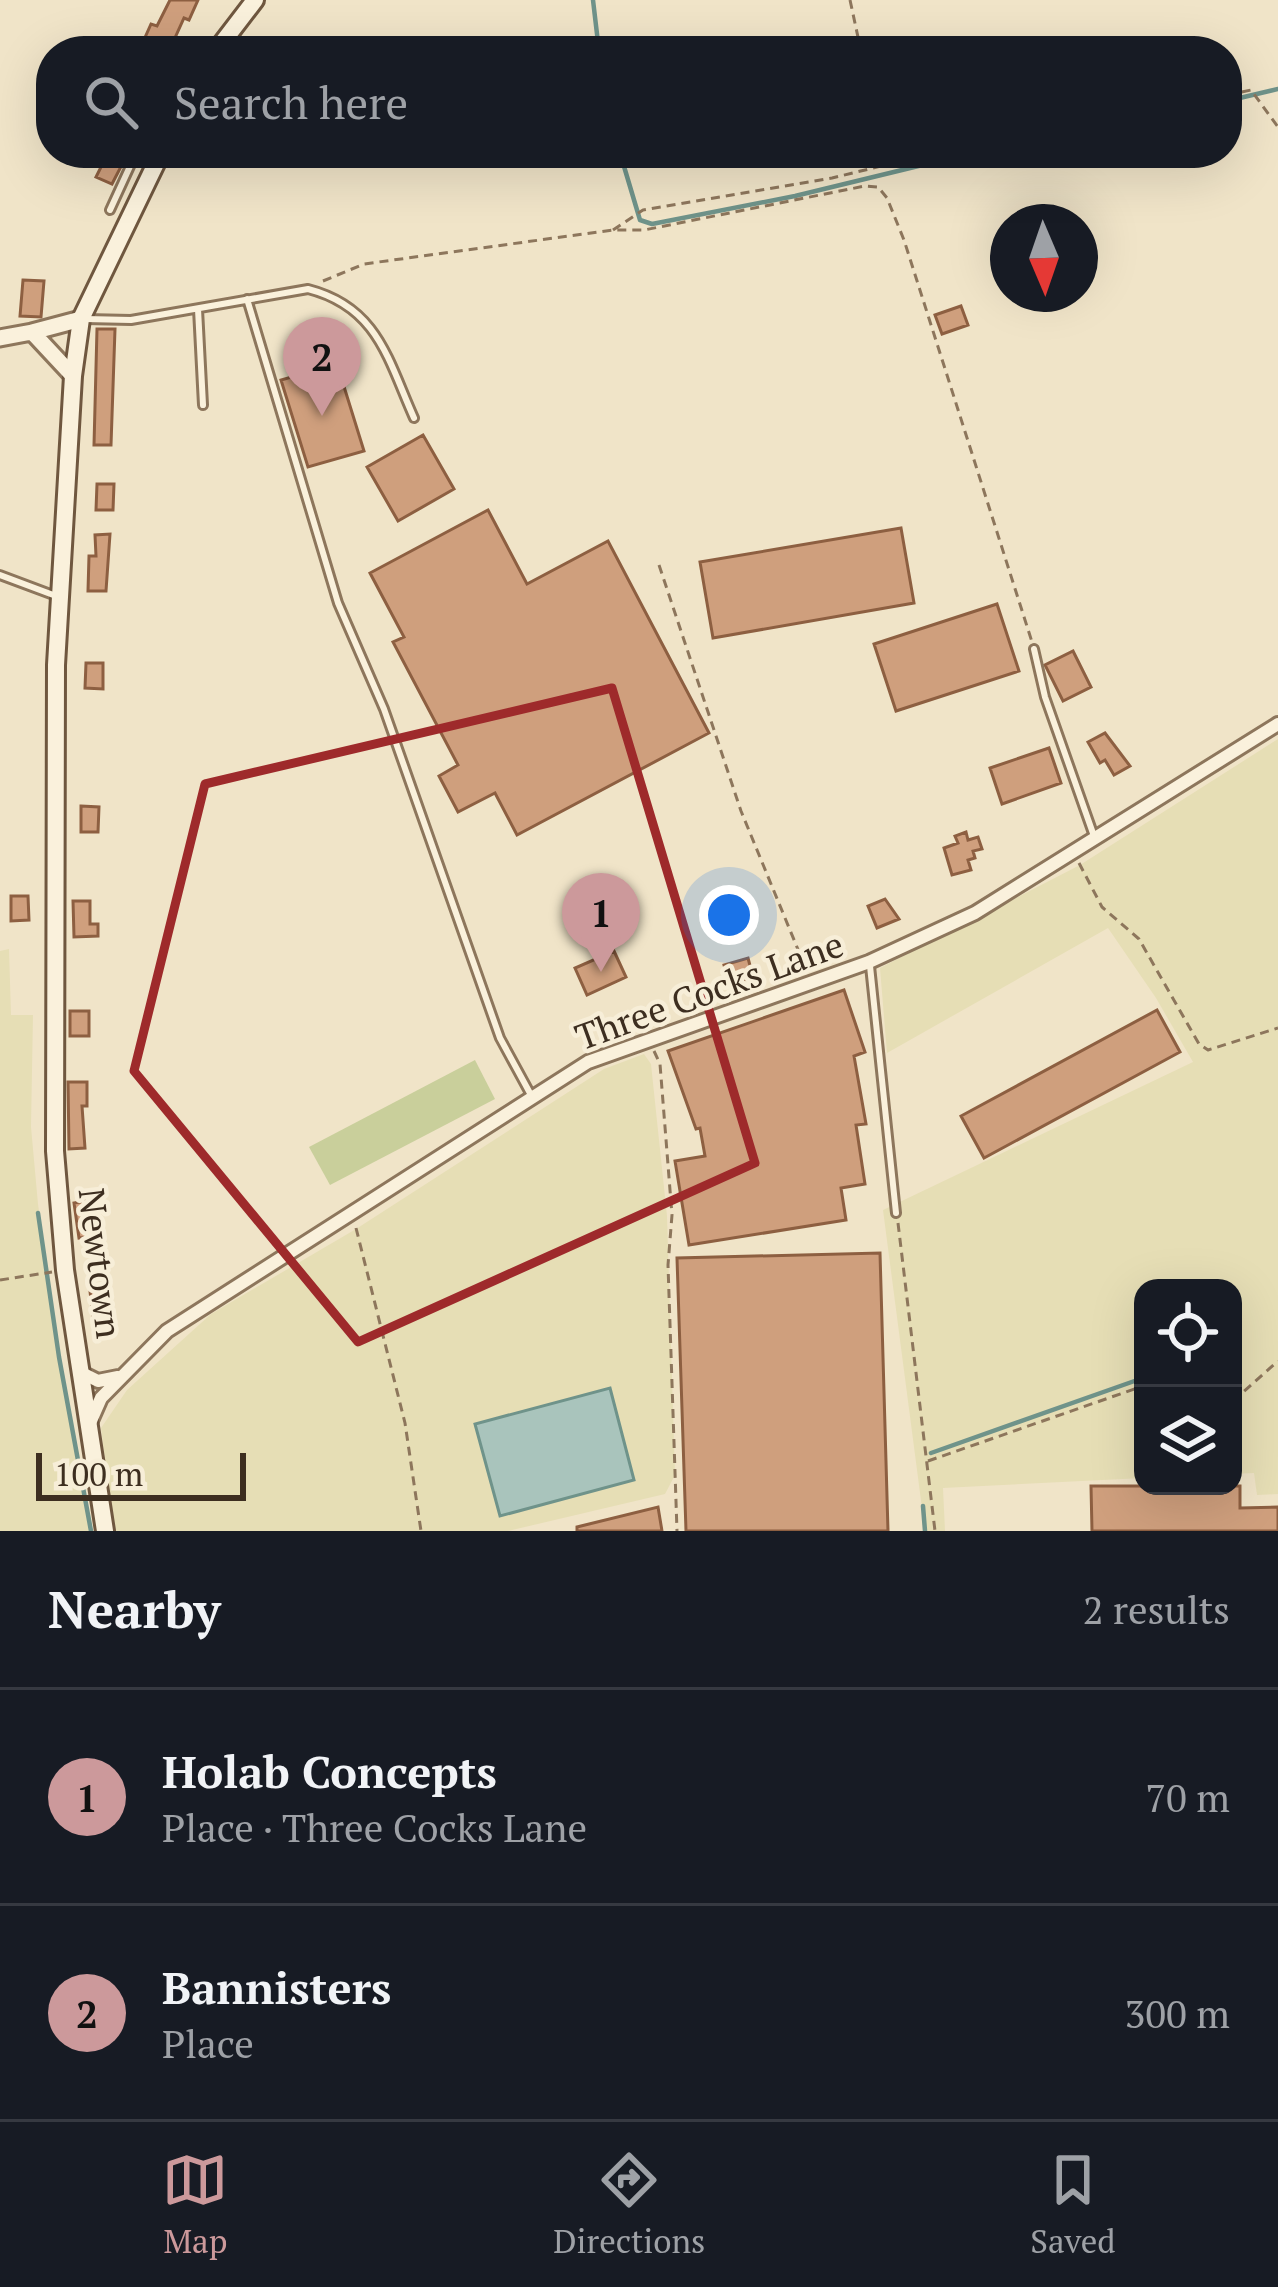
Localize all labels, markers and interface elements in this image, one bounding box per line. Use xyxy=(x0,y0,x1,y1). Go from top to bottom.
search box xyxy=(36,36,1242,168)
icon: search xyxy=(78,69,144,135)
text: Search here xyxy=(174,72,408,132)
north arrow xyxy=(990,204,1098,312)
pin: 2 xyxy=(283,317,361,416)
pin: 1 xyxy=(562,873,640,972)
your location xyxy=(699,885,759,945)
street label: Three Cocks Lane xyxy=(569,920,849,1060)
street label: Newtown xyxy=(68,1185,134,1341)
map controls xyxy=(1134,1279,1242,1495)
button: locate xyxy=(1134,1279,1242,1387)
button: layers xyxy=(1134,1387,1242,1495)
scale bar xyxy=(36,1447,246,1500)
text: 100 m xyxy=(54,1452,143,1495)
text: Nearby xyxy=(48,1575,221,1643)
text: 2 results xyxy=(1083,1583,1230,1635)
text: Holab Concepts xyxy=(162,1741,497,1801)
text: 1 xyxy=(76,1771,98,1823)
text: 70 m xyxy=(1145,1771,1230,1823)
text: Place · Three Cocks Lane xyxy=(162,1801,587,1853)
text: Bannisters xyxy=(162,1957,391,2017)
text: 2 xyxy=(76,1987,98,2039)
text: 300 m xyxy=(1125,1987,1230,2039)
text: Place xyxy=(162,2017,254,2069)
tab: Map xyxy=(162,2147,228,2262)
tab: Directions xyxy=(553,2147,705,2262)
tab: Saved xyxy=(1030,2147,1116,2262)

